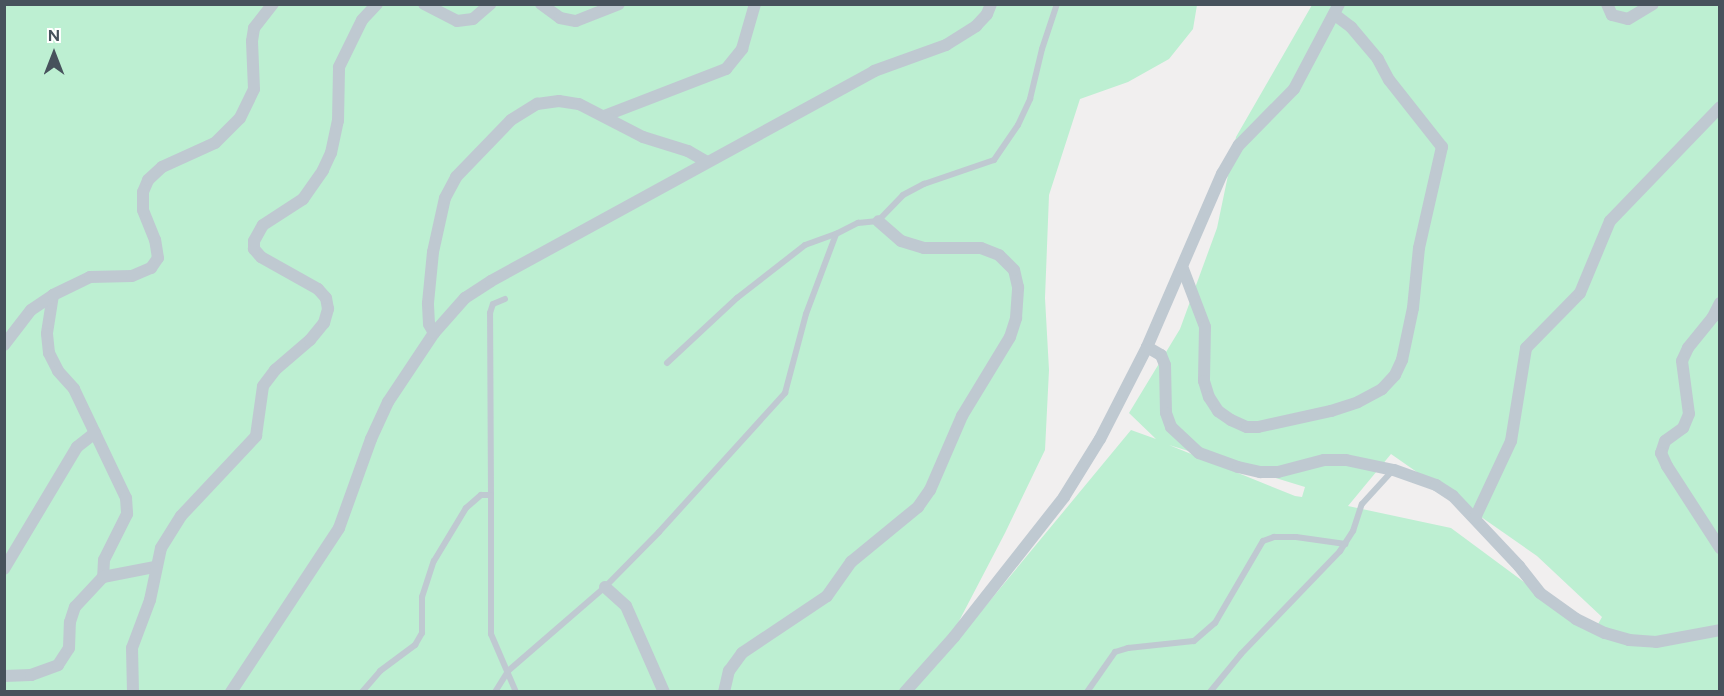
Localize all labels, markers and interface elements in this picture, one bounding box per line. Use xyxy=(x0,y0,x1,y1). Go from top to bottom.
north arrow xyxy=(24,24,84,84)
text: N xyxy=(48,26,60,45)

